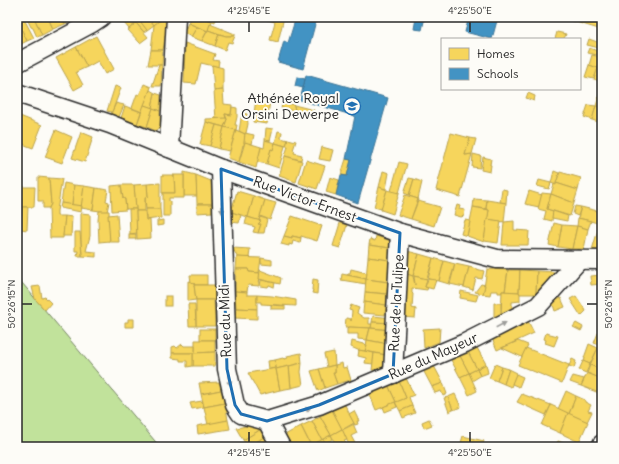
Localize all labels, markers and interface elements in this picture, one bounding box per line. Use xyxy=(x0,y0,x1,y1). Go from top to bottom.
text: 4°25'45"E xyxy=(228,4,271,17)
text: 4°25'50"E xyxy=(448,4,492,17)
legend xyxy=(441,38,581,90)
text: Homes xyxy=(477,46,515,61)
text: Schools xyxy=(477,66,518,81)
place label: Athénée Royal Orsini Dewerpe xyxy=(241,89,339,123)
school or university icon: Athénée Royal Orsini Dewerpe xyxy=(342,96,362,116)
street label: Rue Victor Ernest xyxy=(251,172,360,226)
one-way arrow xyxy=(219,202,225,215)
street label: Rue de la Tulipe xyxy=(384,254,408,352)
text: 50°26'15"N xyxy=(5,280,18,328)
text: 50°26'15"N xyxy=(602,280,615,328)
street label: Rue du Midi xyxy=(215,284,235,358)
one-way arrow xyxy=(495,321,507,328)
street label: Rue du Mayeur xyxy=(385,328,481,384)
one-way arrow xyxy=(226,374,232,386)
one-way arrow xyxy=(299,407,311,413)
text: 4°25'45"E xyxy=(228,446,271,459)
text: 4°25'50"E xyxy=(448,446,492,459)

